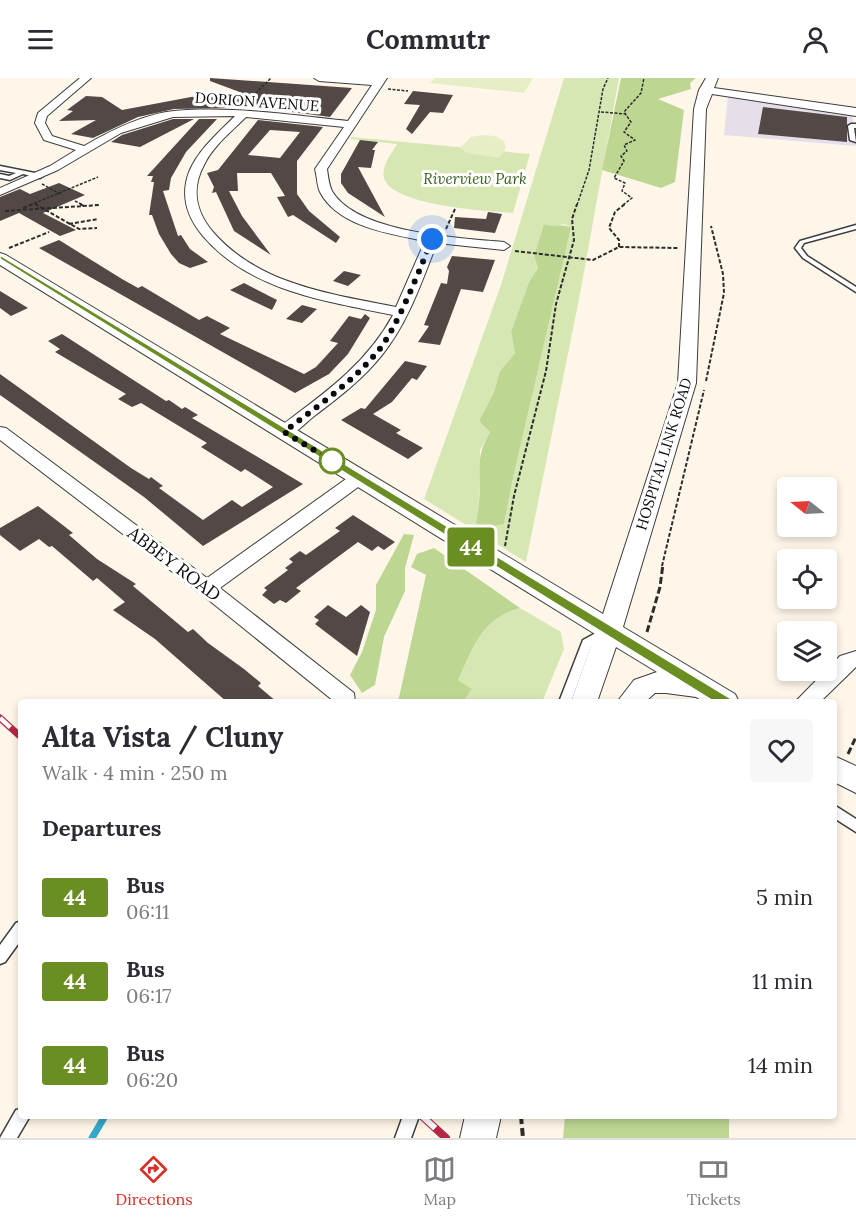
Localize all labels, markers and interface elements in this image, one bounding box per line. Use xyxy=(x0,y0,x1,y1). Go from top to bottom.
text: Commutr xyxy=(366,22,490,56)
icon: menu xyxy=(24,23,57,56)
icon: person xyxy=(799,23,832,56)
street label: DORION AVENUE xyxy=(194,88,320,115)
park label: Riverview Park xyxy=(423,169,527,188)
your location xyxy=(417,224,447,254)
street label: HOSPITAL LINK ROAD xyxy=(631,375,696,532)
unlabelled marker xyxy=(319,448,345,474)
north arrow xyxy=(777,477,837,537)
map controls xyxy=(777,477,837,681)
street label: ABBEY ROAD xyxy=(122,520,225,606)
line badge: 44 xyxy=(444,528,498,566)
text: 44 xyxy=(459,534,483,561)
button: locate xyxy=(777,549,837,609)
button: layers xyxy=(777,621,837,681)
text: Alta Vista / Cluny xyxy=(42,719,283,755)
button: heart xyxy=(750,719,813,782)
text: Walk · 4 min · 250 m xyxy=(42,760,228,785)
text: Departures xyxy=(42,814,161,842)
text: Bus xyxy=(126,871,165,899)
text: 5 min xyxy=(756,883,813,911)
text: 44 xyxy=(63,884,87,911)
text: 06:11 xyxy=(126,899,170,924)
text: Bus xyxy=(126,955,165,983)
text: 11 min xyxy=(752,967,813,995)
text: 44 xyxy=(63,968,87,995)
text: 06:17 xyxy=(126,983,171,1008)
text: Bus xyxy=(126,1039,165,1067)
text: 14 min xyxy=(748,1051,813,1079)
text: 44 xyxy=(63,1052,87,1079)
text: 06:20 xyxy=(126,1067,178,1092)
tab: Directions xyxy=(115,1153,193,1209)
tab: Map xyxy=(423,1153,456,1209)
tab: Tickets xyxy=(687,1153,741,1209)

